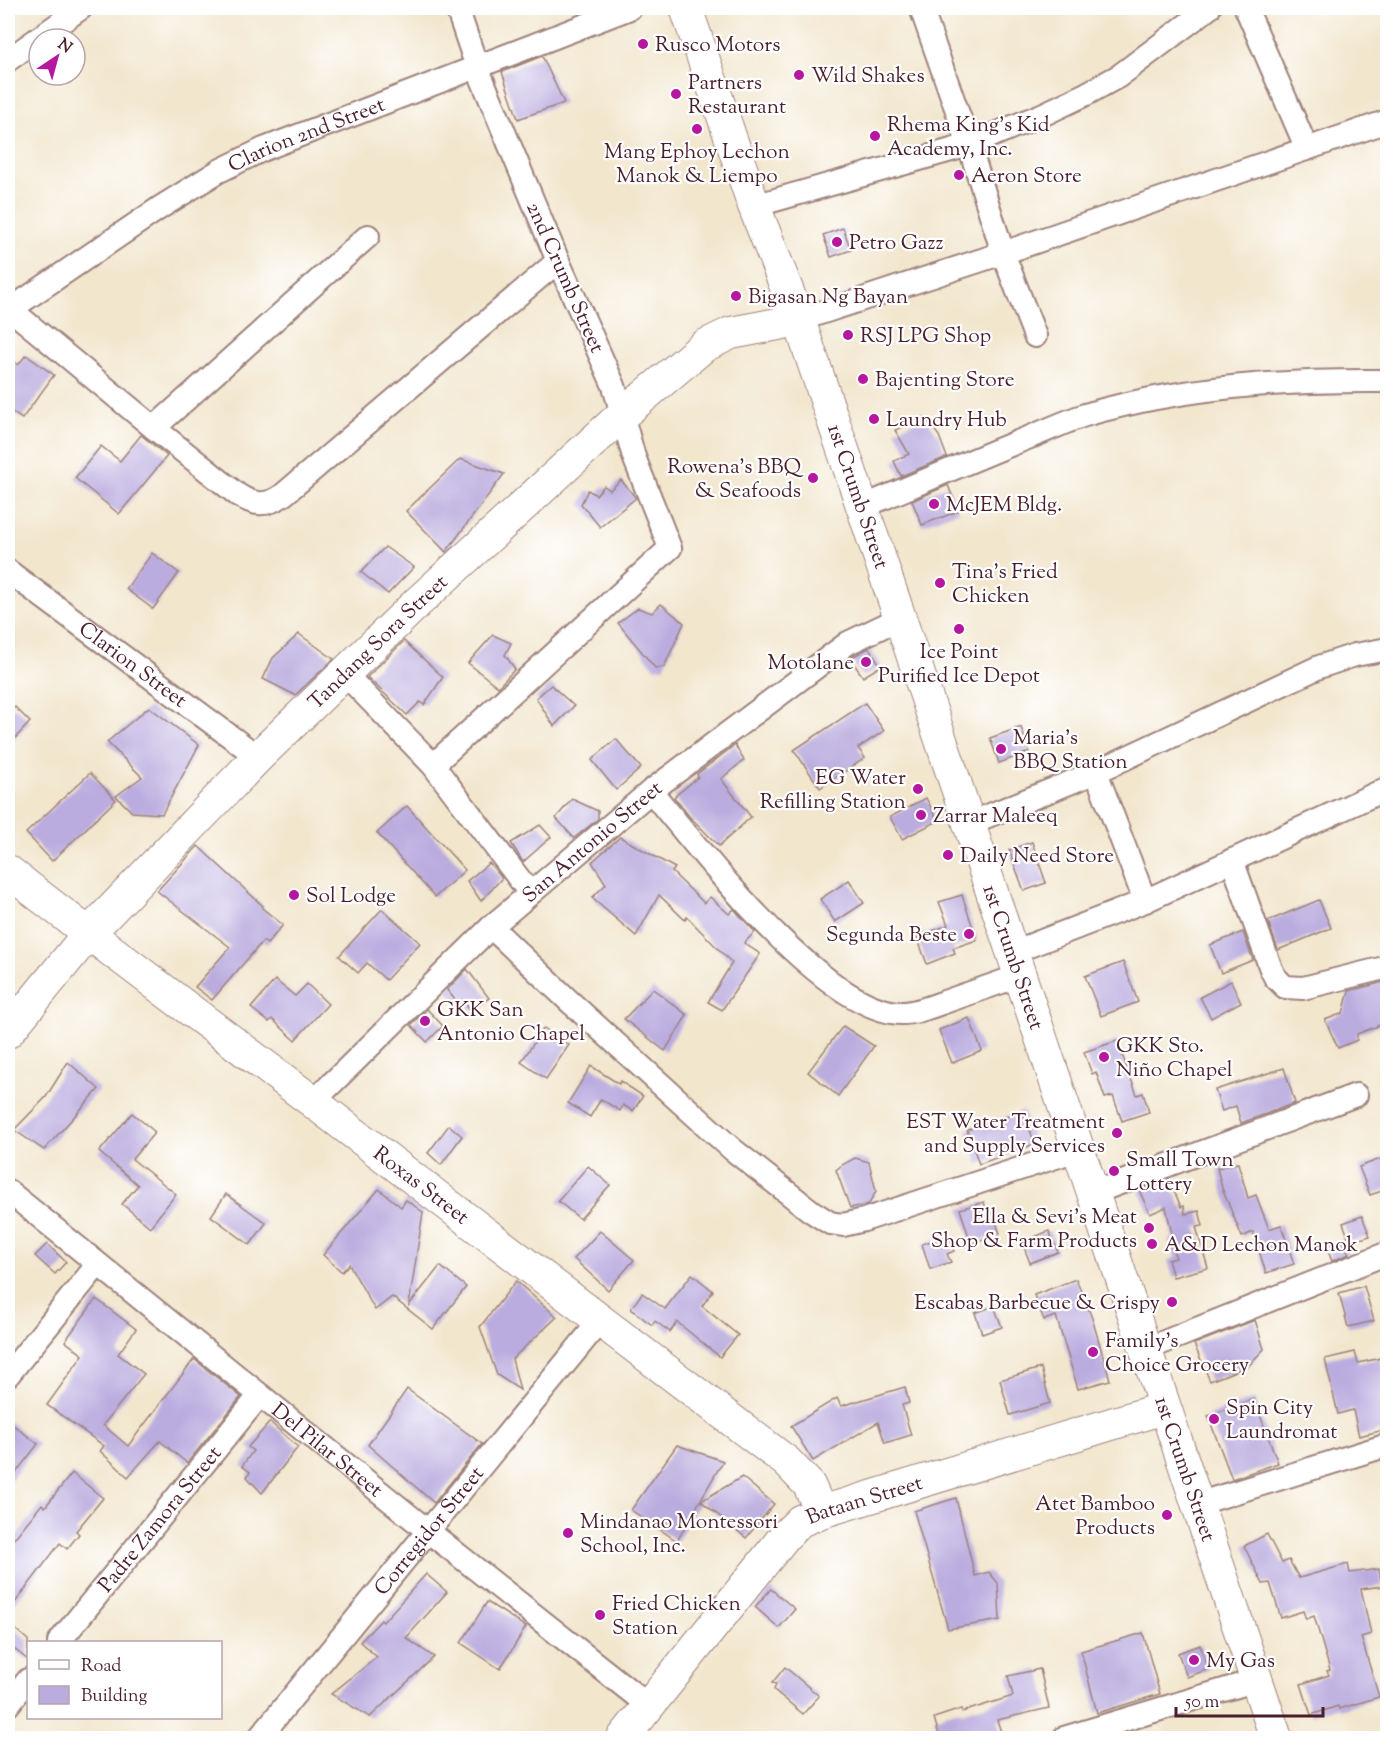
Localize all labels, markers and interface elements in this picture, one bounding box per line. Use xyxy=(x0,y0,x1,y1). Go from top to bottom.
north arrow xyxy=(27,27,87,87)
place label: Rusco Motors xyxy=(655,31,780,61)
text: N xyxy=(52,34,76,60)
marker: Rusco Motors xyxy=(636,37,650,51)
place label: Wild Shakes xyxy=(811,62,925,92)
marker: Wild Shakes xyxy=(792,68,806,82)
place label: Partners Restaurant xyxy=(688,69,786,123)
marker: Partners Restaurant xyxy=(669,87,683,101)
street label: Clarion 2nd Street xyxy=(223,91,390,181)
place label: Rhema King's Kid Academy, Inc. xyxy=(887,111,1050,165)
marker: Mang Ephoy Lechon Manok & Liempo xyxy=(690,122,704,136)
marker: Rhema King's Kid Academy, Inc. xyxy=(868,129,882,143)
place label: Mang Ephoy Lechon Manok & Liempo xyxy=(604,138,790,192)
place label: Aeron Store xyxy=(971,162,1082,192)
marker: Aeron Store xyxy=(952,168,966,182)
street label: 2nd Crumb Street xyxy=(517,198,611,358)
place label: Petro Gazz xyxy=(849,229,943,259)
marker: Petro Gazz xyxy=(830,235,844,249)
place label: Bigasan Ng Bayan xyxy=(748,283,908,313)
marker: Bigasan Ng Bayan xyxy=(729,289,743,303)
place label: RSJ LPG Shop xyxy=(860,322,991,352)
marker: RSJ LPG Shop xyxy=(841,328,855,342)
place label: Bajenting Store xyxy=(875,366,1014,396)
marker: Bajenting Store xyxy=(856,372,870,386)
place label: Laundry Hub xyxy=(886,406,1007,436)
marker: Laundry Hub xyxy=(867,412,881,426)
street label: 1st Crumb Street xyxy=(818,421,895,573)
place label: Rowena's BBQ & Seafoods xyxy=(667,453,803,507)
marker: Rowena's BBQ & Seafoods xyxy=(806,471,820,485)
place label: McJEM Bldg. xyxy=(946,491,1062,521)
marker: McJEM Bldg. xyxy=(927,497,941,511)
place label: Tina's Fried Chicken xyxy=(952,558,1058,612)
street label: Tandang Sora Street xyxy=(302,569,455,718)
marker: Tina's Fried Chicken xyxy=(933,576,947,590)
street label: Clarion Street xyxy=(71,615,193,716)
marker: Ice Point Purified Ice Depot xyxy=(952,622,966,636)
place label: Ice Point Purified Ice Depot xyxy=(878,638,1040,692)
place label: Motolane xyxy=(768,649,854,679)
marker: Motolane xyxy=(859,655,873,669)
place label: Maria's BBQ Station xyxy=(1013,724,1128,778)
marker: Maria's BBQ Station xyxy=(994,742,1008,756)
place label: EG Water Refilling Station xyxy=(760,764,906,818)
street label: San Antonio Street xyxy=(517,774,669,911)
marker: EG Water Refilling Station xyxy=(911,782,925,796)
place label: Zarrar Maleeq xyxy=(933,802,1058,832)
marker: Zarrar Maleeq xyxy=(914,808,928,822)
place label: Daily Need Store xyxy=(960,842,1114,872)
marker: Daily Need Store xyxy=(941,848,955,862)
street label: 1st Crumb Street xyxy=(974,881,1050,1034)
place label: Sol Lodge xyxy=(306,882,396,912)
marker: Sol Lodge xyxy=(287,888,301,902)
place label: Segunda Beste xyxy=(826,921,957,951)
marker: Segunda Beste xyxy=(962,927,976,941)
place label: GKK San Antonio Chapel xyxy=(437,996,585,1050)
marker: GKK San Antonio Chapel xyxy=(418,1014,432,1028)
place label: GKK Sto. Niño Chapel xyxy=(1116,1032,1233,1086)
marker: GKK Sto. Niño Chapel xyxy=(1097,1050,1111,1064)
place label: EST Water Treatment and Supply Services xyxy=(906,1108,1105,1162)
marker: EST Water Treatment and Supply Services xyxy=(1110,1126,1124,1140)
street label: Roxas Street xyxy=(366,1140,475,1233)
place label: Small Town Lottery xyxy=(1126,1146,1234,1200)
marker: Small Town Lottery xyxy=(1107,1164,1121,1178)
place label: Ella & Sevi's Meat Shop & Farm Products xyxy=(931,1203,1137,1257)
marker: Ella & Sevi's Meat Shop & Farm Products xyxy=(1142,1221,1156,1235)
place label: A&D Lechon Manok xyxy=(1164,1231,1359,1261)
marker: A&D Lechon Manok xyxy=(1145,1237,1159,1251)
place label: Escabas Barbecue & Crispy xyxy=(914,1289,1161,1319)
marker: Escabas Barbecue & Crispy xyxy=(1165,1295,1179,1309)
place label: Family's Choice Grocery xyxy=(1105,1327,1250,1381)
marker: Family's Choice Grocery xyxy=(1086,1345,1100,1359)
street label: 1st Crumb Street xyxy=(1145,1393,1222,1546)
place label: Spin City Laundromat xyxy=(1226,1394,1337,1448)
street label: Del Pilar Street xyxy=(264,1397,389,1506)
marker: Spin City Laundromat xyxy=(1207,1412,1221,1426)
street label: Padre Zamora Street xyxy=(92,1440,230,1600)
street label: Corregidor Street xyxy=(368,1461,492,1603)
street label: Bataan Street xyxy=(802,1469,927,1534)
place label: Atet Bamboo Products xyxy=(1035,1490,1155,1544)
place label: Mindanao Montessori School, Inc. xyxy=(580,1508,778,1562)
marker: Atet Bamboo Products xyxy=(1160,1508,1174,1522)
marker: Mindanao Montessori School, Inc. xyxy=(561,1526,575,1540)
place label: Fried Chicken Station xyxy=(612,1590,741,1644)
marker: Fried Chicken Station xyxy=(593,1608,607,1622)
legend xyxy=(27,1641,222,1719)
place label: My Gas xyxy=(1206,1647,1275,1677)
marker: My Gas xyxy=(1187,1653,1201,1667)
text: Road xyxy=(81,1654,121,1680)
scale bar xyxy=(1176,1680,1323,1718)
text: Building xyxy=(81,1684,147,1710)
text: 50 m xyxy=(1184,1690,1220,1716)

